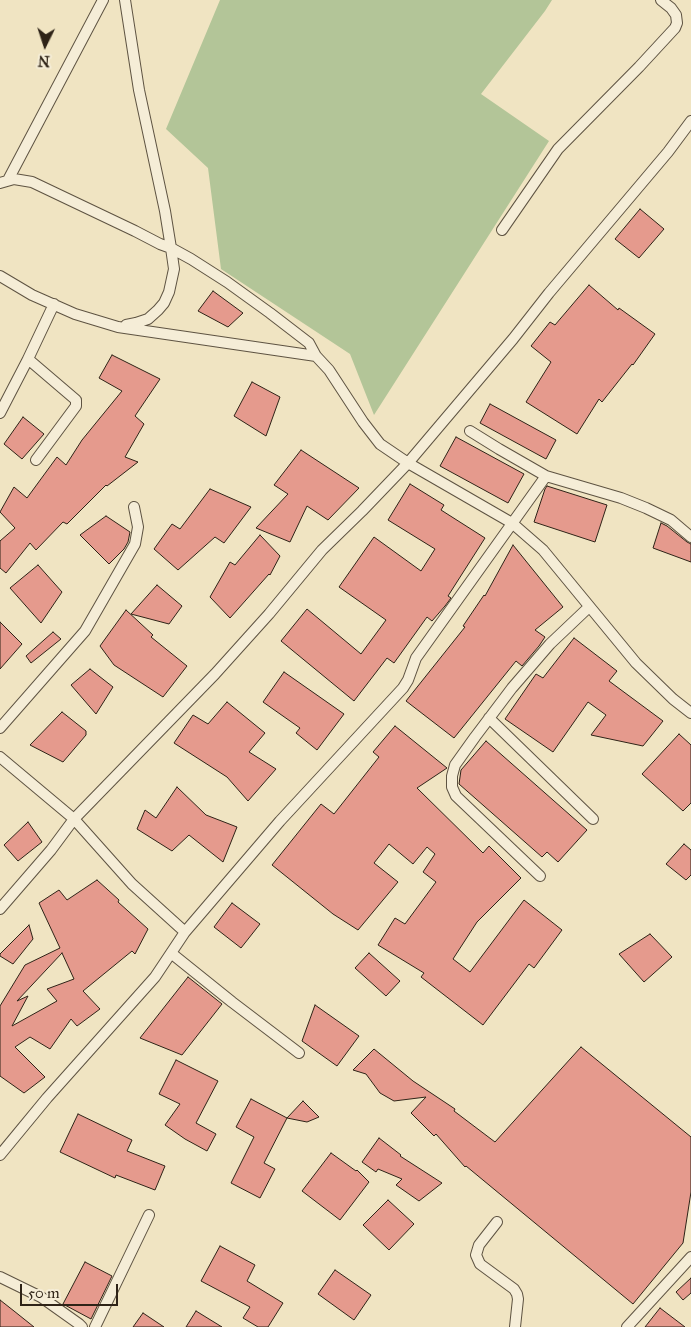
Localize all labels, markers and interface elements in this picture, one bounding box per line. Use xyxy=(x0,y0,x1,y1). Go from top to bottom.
north arrow xyxy=(20,20,70,70)
text: N xyxy=(37,52,50,69)
scale bar xyxy=(22,1274,120,1306)
text: 50 m xyxy=(28,1284,60,1302)

